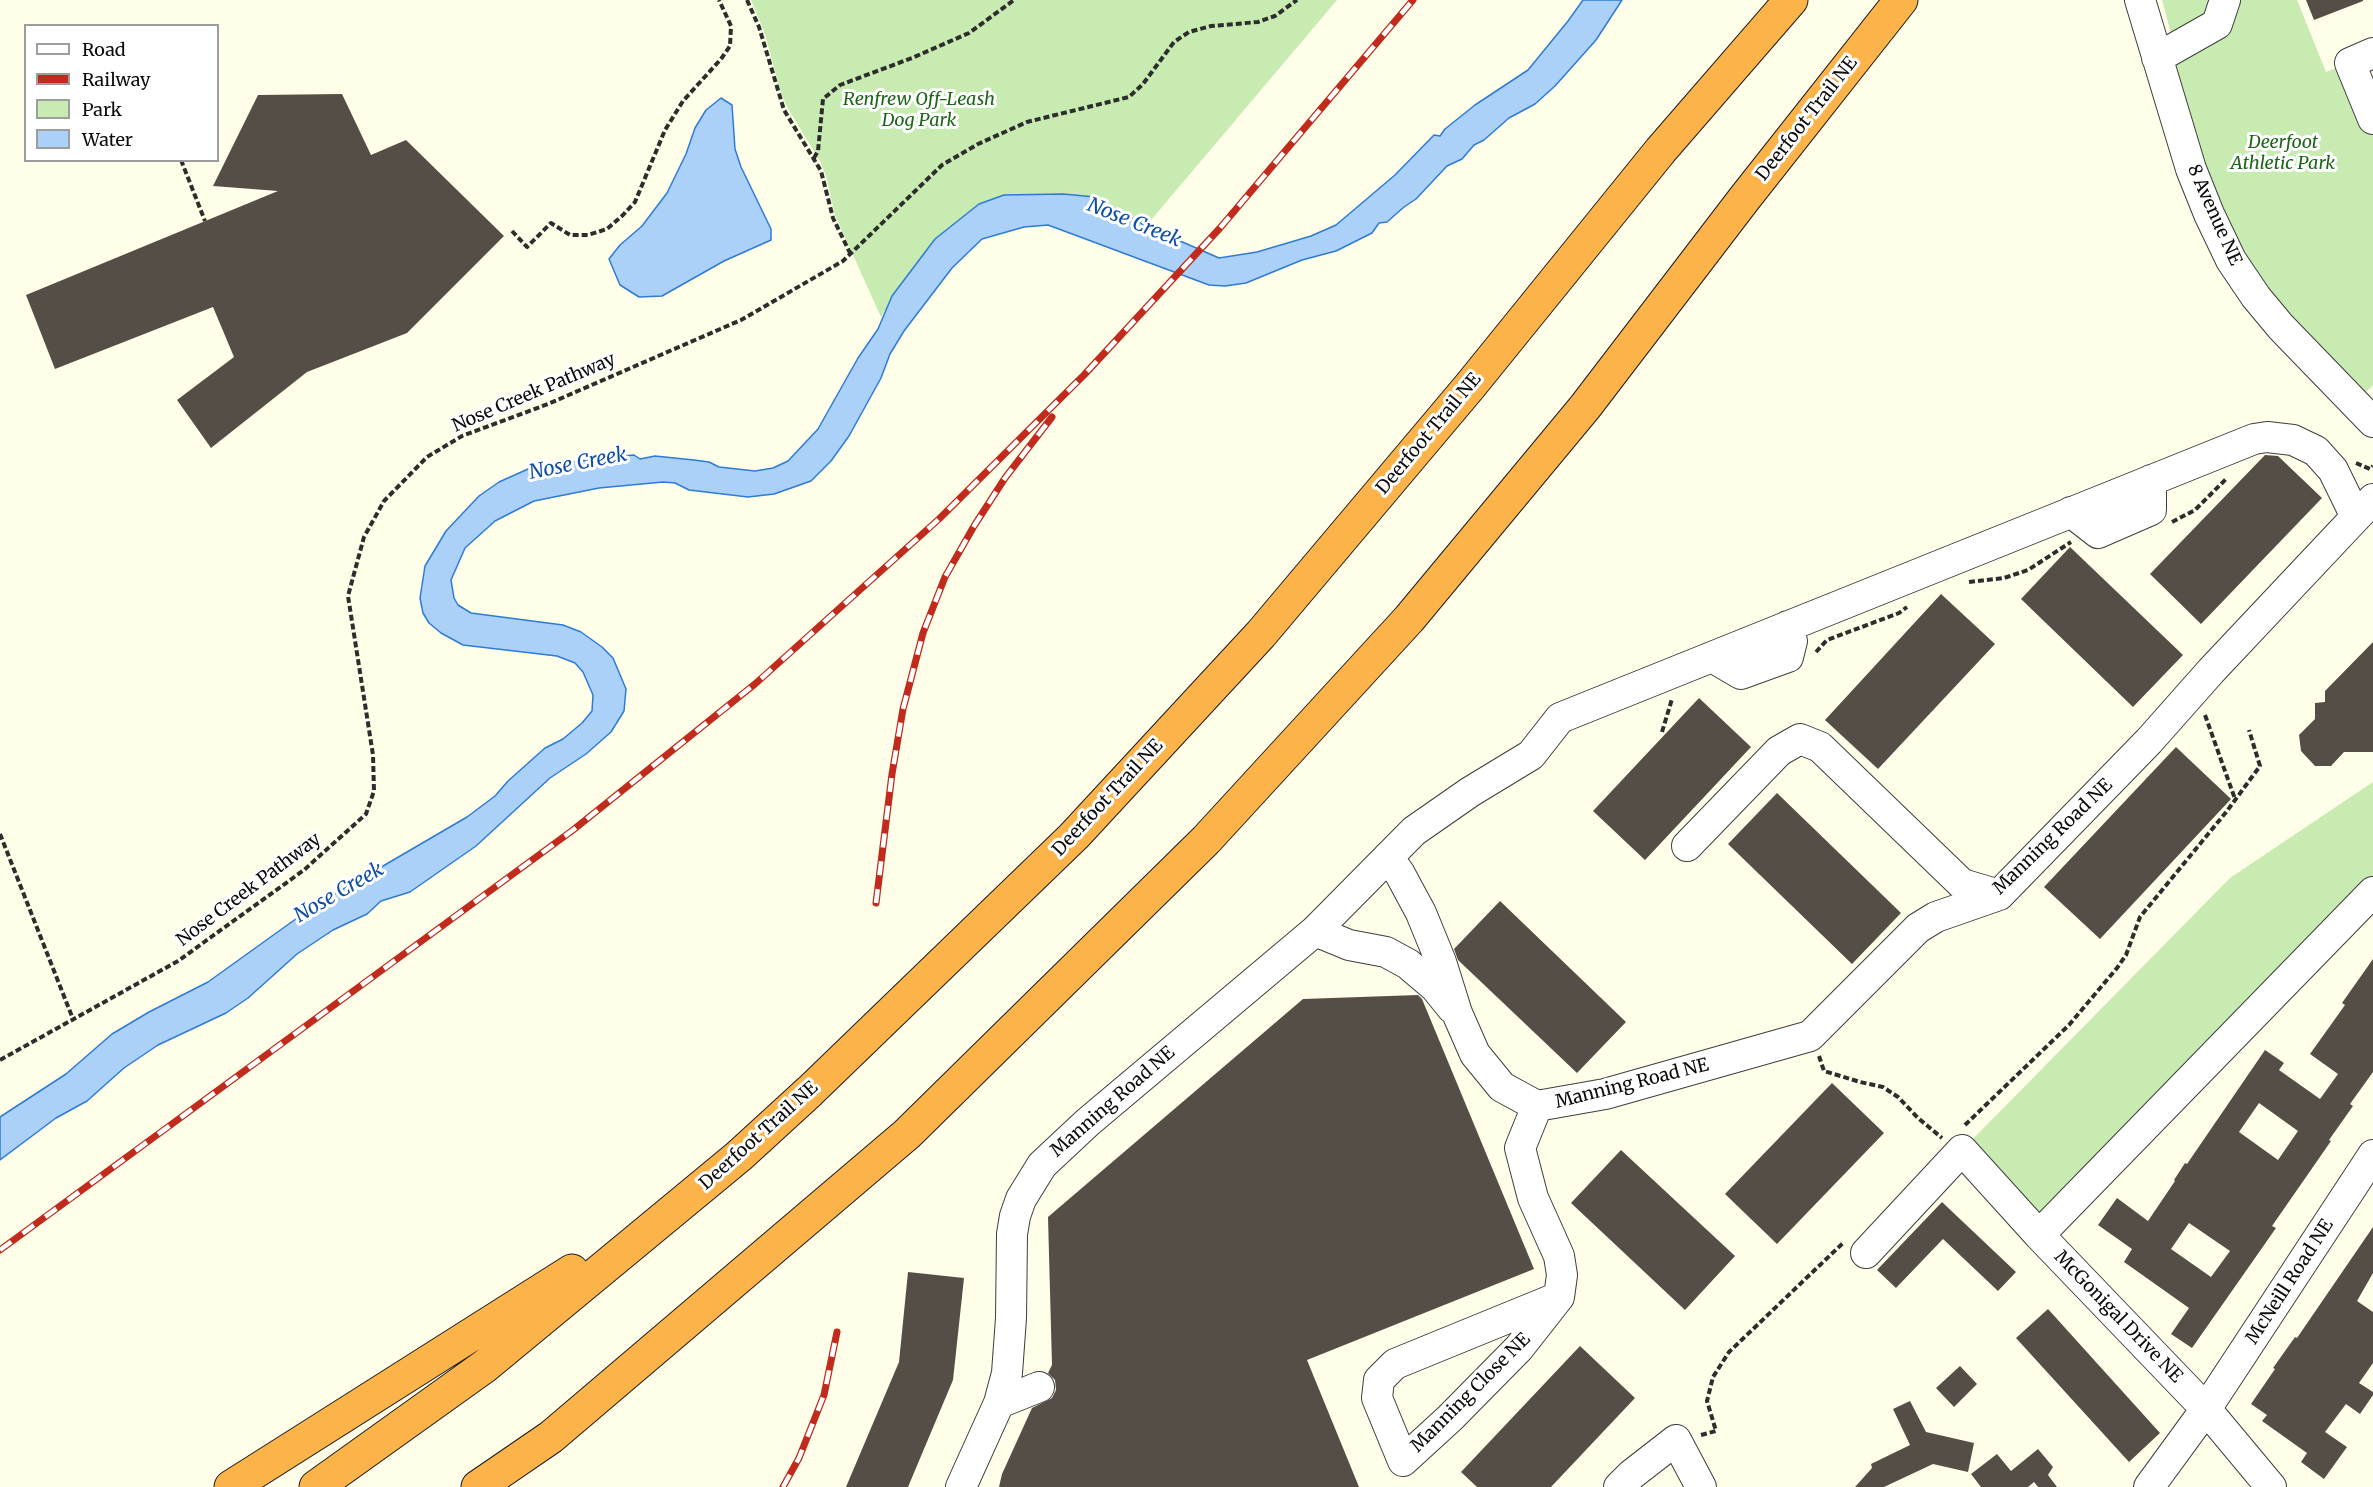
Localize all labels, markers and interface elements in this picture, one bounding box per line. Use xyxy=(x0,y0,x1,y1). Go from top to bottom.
legend xyxy=(24,24,219,162)
text: Road xyxy=(82,38,126,61)
street label: Deerfoot Trail NE xyxy=(1752,53,1862,185)
text: Railway xyxy=(82,68,150,91)
park label: Renfrew Off-Leash Dog Park xyxy=(843,89,995,132)
text: Park xyxy=(82,98,122,121)
text: Water xyxy=(82,128,133,151)
park label: Deerfoot Athletic Park xyxy=(2231,132,2335,174)
street label: 8 Avenue NE xyxy=(2182,161,2246,269)
water label: Nose Creek xyxy=(1084,193,1184,253)
street label: Nose Creek Pathway xyxy=(449,349,619,437)
street label: Deerfoot Trail NE xyxy=(1372,369,1486,499)
water label: Nose Creek xyxy=(527,443,629,485)
street label: Deerfoot Trail NE xyxy=(1048,735,1168,861)
street label: Manning Road NE xyxy=(1989,775,2117,899)
street label: Nose Creek Pathway xyxy=(173,829,325,951)
water label: Nose Creek xyxy=(290,858,388,928)
street label: Manning Road NE xyxy=(1047,1042,1179,1162)
street label: Manning Road NE xyxy=(1553,1054,1711,1114)
street label: Deerfoot Trail NE xyxy=(695,1077,823,1195)
street label: McNeill Road NE xyxy=(2242,1216,2338,1348)
street label: McGonigal Drive NE xyxy=(2049,1246,2187,1388)
street label: Manning Close NE xyxy=(1407,1329,1535,1457)

